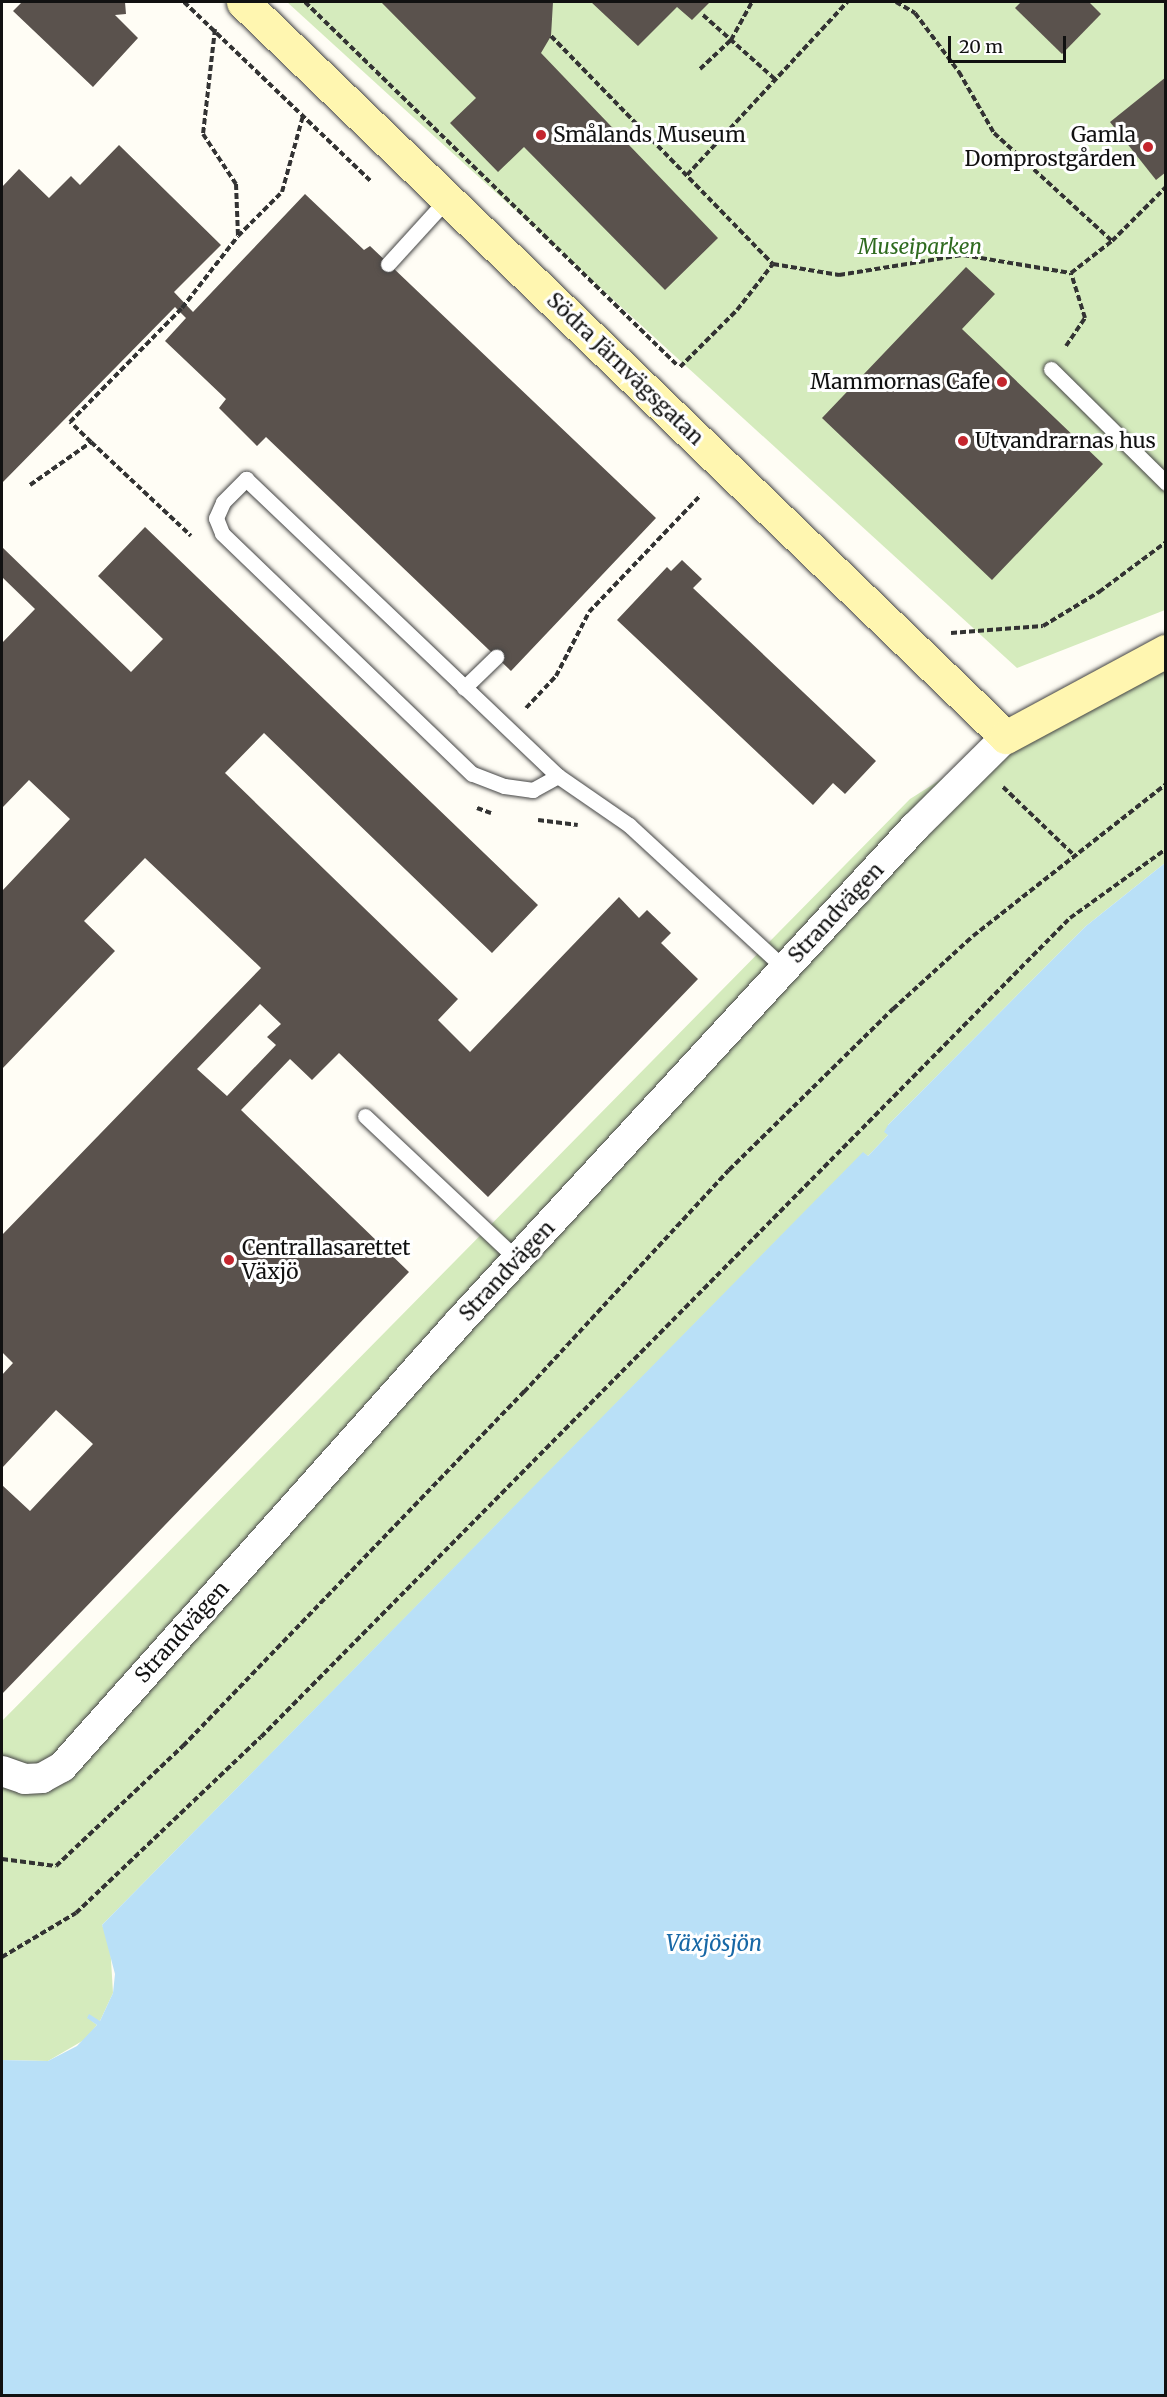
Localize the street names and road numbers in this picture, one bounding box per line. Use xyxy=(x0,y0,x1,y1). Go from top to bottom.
street label: Södra Järnvägsgatan xyxy=(541,288,709,450)
street label: Strandvägen xyxy=(783,858,889,968)
street label: Strandvägen xyxy=(454,1216,560,1326)
street label: Strandvägen xyxy=(130,1576,234,1688)

